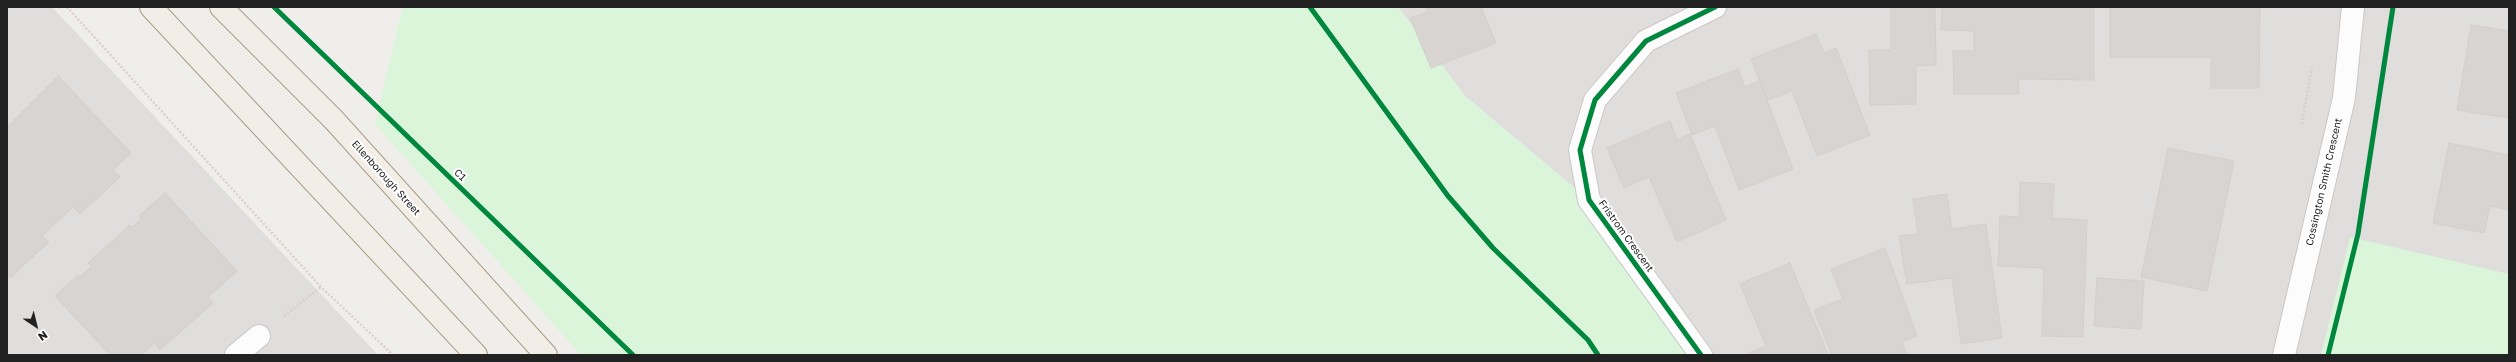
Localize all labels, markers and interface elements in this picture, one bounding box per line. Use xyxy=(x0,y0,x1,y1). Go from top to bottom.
street label: Cossington Smith Crescent xyxy=(2303,117,2345,247)
street label: Ellenborough Street xyxy=(349,138,423,218)
street label: C1 xyxy=(452,167,468,183)
street label: Fristrom Crescent xyxy=(1596,198,1656,274)
north arrow xyxy=(16,306,56,346)
text: N xyxy=(36,329,50,344)

